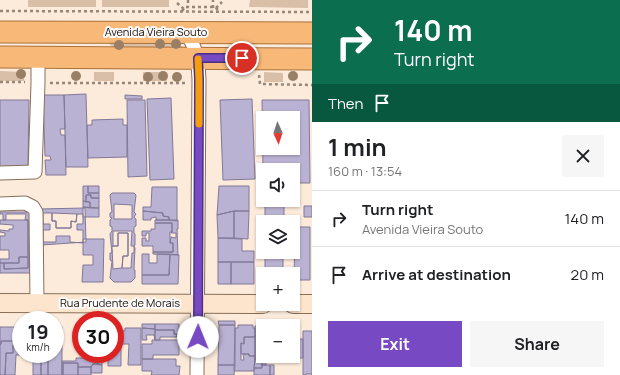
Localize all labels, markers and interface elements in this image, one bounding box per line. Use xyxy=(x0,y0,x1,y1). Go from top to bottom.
text: 140 m xyxy=(394,11,473,49)
icon: right xyxy=(328,16,380,68)
street label: Avenida Vieira Souto xyxy=(105,24,208,39)
pin xyxy=(225,41,259,75)
icon: arrive xyxy=(231,47,253,69)
text: Turn right xyxy=(394,47,475,71)
icon: arrive xyxy=(371,92,393,114)
text: Then xyxy=(328,93,363,114)
north arrow xyxy=(256,111,300,155)
map controls xyxy=(256,111,300,363)
text: 1 min xyxy=(328,130,387,163)
button: close xyxy=(562,135,604,177)
text: 160 m · 13:54 xyxy=(328,162,402,180)
button: sound xyxy=(256,163,300,207)
text: Turn right xyxy=(362,199,433,220)
icon: right xyxy=(328,208,350,230)
text: 140 m xyxy=(564,208,604,229)
button: layers xyxy=(256,215,300,259)
text: Avenida Vieira Souto xyxy=(362,220,483,238)
icon: arrive xyxy=(328,264,350,286)
text: Arrive at destination xyxy=(362,264,511,285)
text: 20 m xyxy=(571,264,604,285)
button: + xyxy=(256,267,300,311)
street label: Rua Prudente de Morais xyxy=(60,295,180,310)
speed limit sign: 30 xyxy=(72,311,124,363)
position arrow xyxy=(177,316,219,358)
text: 19 xyxy=(27,318,49,345)
button: − xyxy=(256,319,300,363)
button: Exit xyxy=(328,321,462,367)
button: Share xyxy=(470,321,604,367)
text: km/h xyxy=(26,340,50,354)

